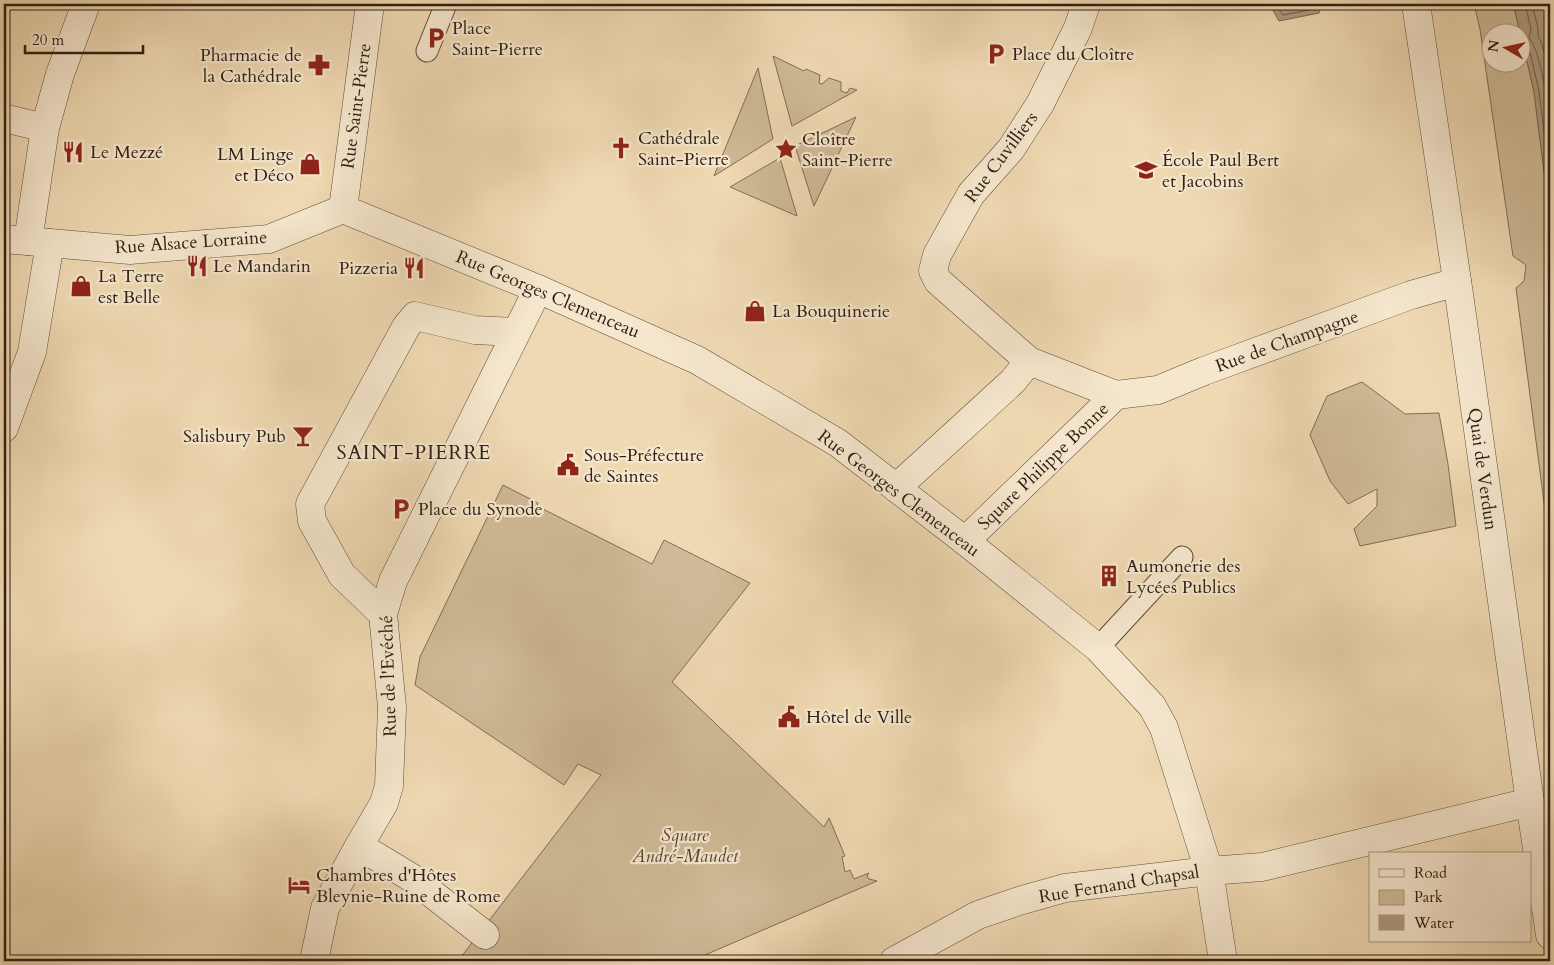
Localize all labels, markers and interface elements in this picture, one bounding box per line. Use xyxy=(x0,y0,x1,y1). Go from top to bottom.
place label: Place Saint-Pierre xyxy=(452,16,543,62)
scale bar xyxy=(25,22,142,54)
north arrow xyxy=(1482,22,1532,72)
parking icon: Place Saint-Pierre xyxy=(423,25,449,51)
text: 20 m xyxy=(32,30,64,50)
text: N xyxy=(1483,39,1504,54)
parking icon: Place du Cloître xyxy=(983,41,1009,67)
street label: Rue Saint-Pierre xyxy=(335,42,378,170)
place label: Place du Cloître xyxy=(1012,42,1134,67)
place label: Pharmacie de la Cathédrale xyxy=(200,43,302,89)
pharmacy icon: Pharmacie de la Cathédrale xyxy=(306,52,332,78)
street label: Rue Cuvilliers xyxy=(959,107,1044,208)
place label: Cathédrale Saint-Pierre xyxy=(638,126,729,172)
place label: Cloître Saint-Pierre xyxy=(802,127,893,173)
church icon: Cathédrale Saint-Pierre xyxy=(608,135,634,161)
place icon: Cloître Saint-Pierre xyxy=(773,136,799,162)
restaurant icon: Le Mezzé xyxy=(60,139,86,165)
place label: Le Mezzé xyxy=(90,140,163,165)
place label: LM Linge et Déco xyxy=(217,142,294,188)
place label: École Paul Bert et Jacobins xyxy=(1162,148,1279,194)
shop icon: LM Linge et Déco xyxy=(297,151,323,177)
school or university icon: École Paul Bert et Jacobins xyxy=(1133,157,1159,183)
street label: Rue Alsace Lorraine xyxy=(114,225,268,260)
street label: Rue Georges Clemenceau xyxy=(452,244,644,345)
restaurant icon: Le Mandarin xyxy=(184,253,210,279)
place label: Le Mandarin xyxy=(213,254,312,279)
restaurant icon: Pizzeria xyxy=(401,255,427,281)
place label: Pizzeria xyxy=(339,256,398,281)
place label: La Terre est Belle xyxy=(98,264,164,310)
shop icon: La Terre est Belle xyxy=(68,273,94,299)
shop icon: La Bouquinerie xyxy=(742,298,768,324)
place label: La Bouquinerie xyxy=(772,299,890,324)
street label: Rue de Champagne xyxy=(1212,304,1362,379)
street label: Square Philippe Bonne xyxy=(972,397,1115,536)
street label: Quai de Verdun xyxy=(1462,406,1504,533)
bar icon: Salisbury Pub xyxy=(290,423,316,449)
place label: Salisbury Pub xyxy=(183,424,286,449)
street label: Rue Georges Clemenceau xyxy=(812,424,985,563)
district label: SAINT-PIERRE xyxy=(337,439,491,466)
place label: Sous-Préfecture de Saintes xyxy=(584,443,704,489)
public building icon: Sous-Préfecture de Saintes xyxy=(555,452,581,478)
parking icon: Place du Synode xyxy=(388,496,414,522)
place label: Place du Synode xyxy=(418,497,543,522)
place label: Aumonerie des Lycées Publics xyxy=(1126,554,1240,600)
building icon: Aumonerie des Lycées Publics xyxy=(1096,563,1122,589)
street label: Rue de l'Evéché xyxy=(374,615,403,737)
public building icon: Hôtel de Ville xyxy=(776,704,802,730)
place label: Hôtel de Ville xyxy=(806,705,912,730)
park label: Square André-Maudet xyxy=(631,823,739,869)
legend xyxy=(1369,852,1532,942)
street label: Rue Fernand Chapsal xyxy=(1037,859,1202,910)
place label: Chambres d'Hôtes Bleynie-Ruine de Rome xyxy=(316,863,501,909)
text: Road xyxy=(1414,863,1447,883)
hotel icon: Chambres d'Hôtes Bleynie-Ruine de Rome xyxy=(286,872,312,898)
text: Park xyxy=(1414,887,1443,907)
text: Water xyxy=(1413,913,1455,933)

